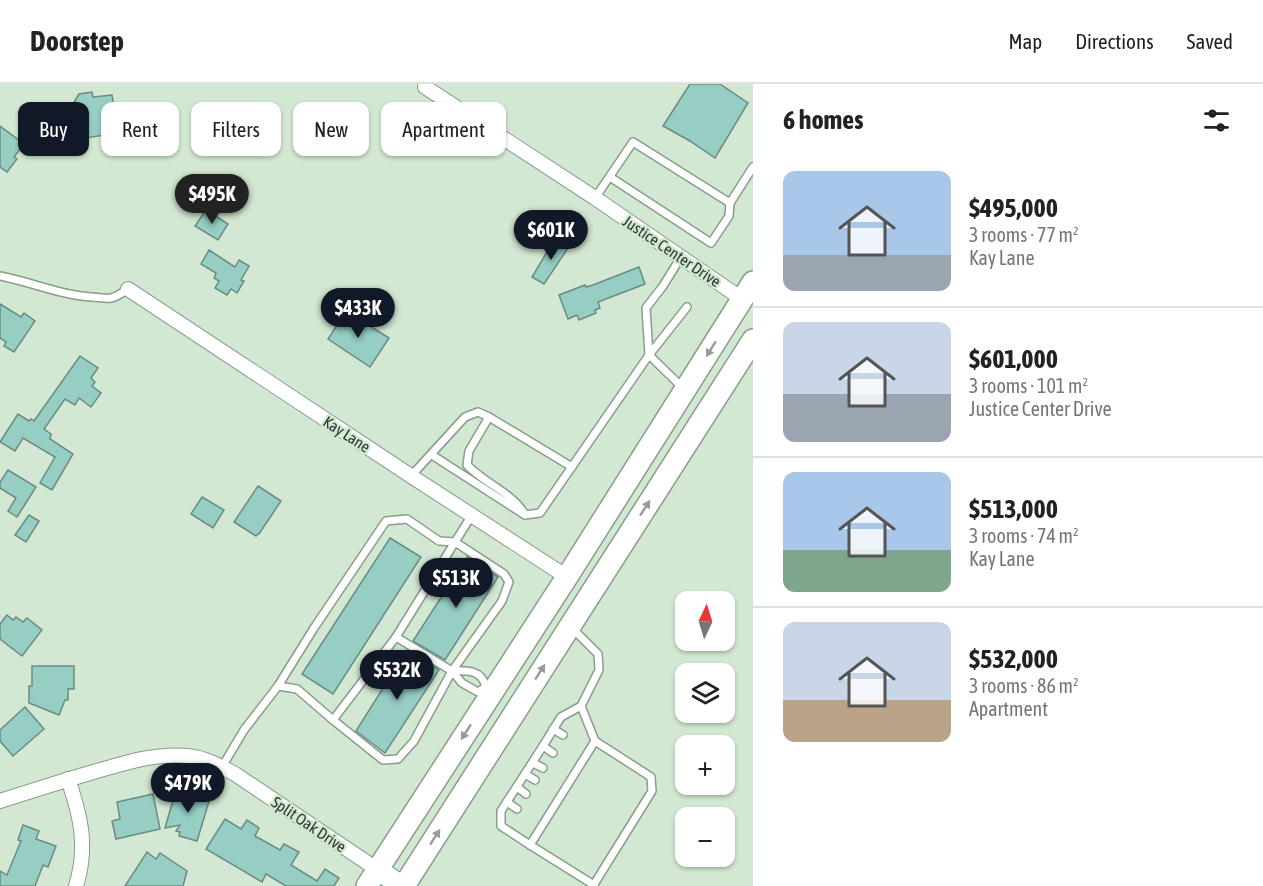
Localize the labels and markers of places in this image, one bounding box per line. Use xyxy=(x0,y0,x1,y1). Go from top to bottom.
pin: $495K xyxy=(170,174,254,225)
pin: $601K xyxy=(509,210,593,261)
pin: $433K xyxy=(316,288,400,339)
pin: $513K xyxy=(414,558,498,609)
pin: $532K xyxy=(355,650,439,701)
pin: $479K xyxy=(146,763,230,814)

